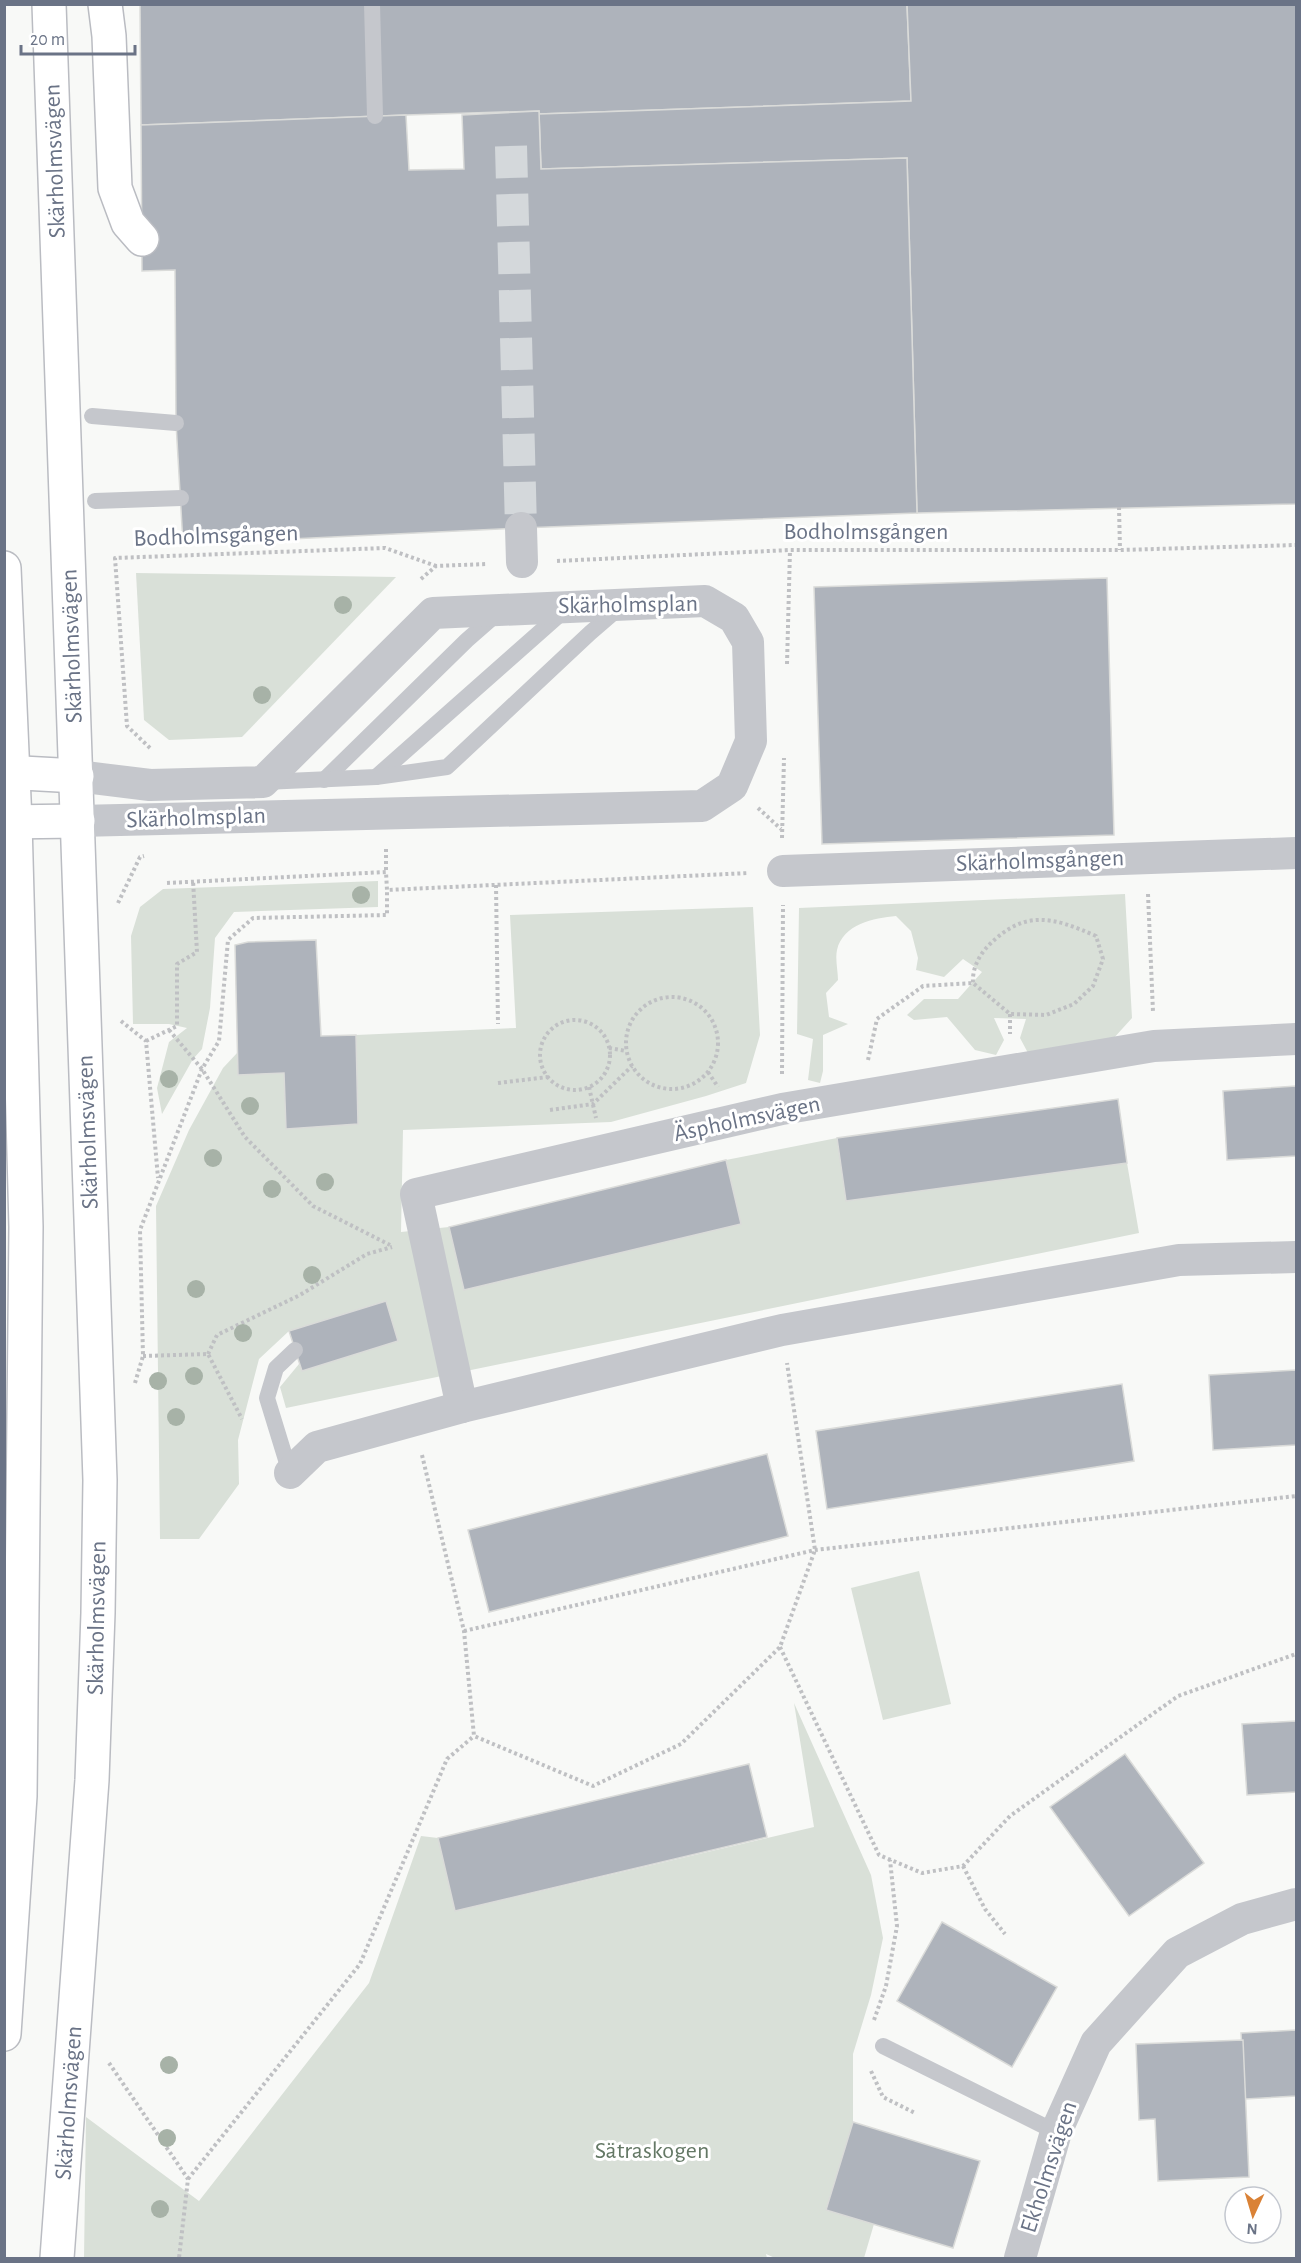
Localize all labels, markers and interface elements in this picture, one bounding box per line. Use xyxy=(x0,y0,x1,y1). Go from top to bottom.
scale bar xyxy=(21,18,135,56)
text: 20 m xyxy=(30,31,65,49)
street label: Skärholmsvägen xyxy=(40,83,70,239)
street label: Bodholmsgången xyxy=(784,520,948,544)
street label: Bodholmsgången xyxy=(133,521,299,551)
street label: Skärholmsvägen xyxy=(57,568,87,724)
street label: Skärholmsplan xyxy=(558,592,698,618)
street label: Skärholmsplan xyxy=(126,804,266,832)
street label: Skärholmsgången xyxy=(956,846,1124,876)
street label: Skärholmsvägen xyxy=(73,1054,103,1210)
street label: Äspholmsvägen xyxy=(671,1091,822,1146)
street label: Skärholmsvägen xyxy=(84,1541,110,1695)
street label: Skärholmsvägen xyxy=(52,2025,86,2181)
street label: Ekholmsvägen xyxy=(1016,2098,1082,2236)
park label: Sätraskogen xyxy=(595,2139,709,2163)
north arrow xyxy=(1223,2185,1283,2245)
text: N xyxy=(1246,2221,1258,2237)

